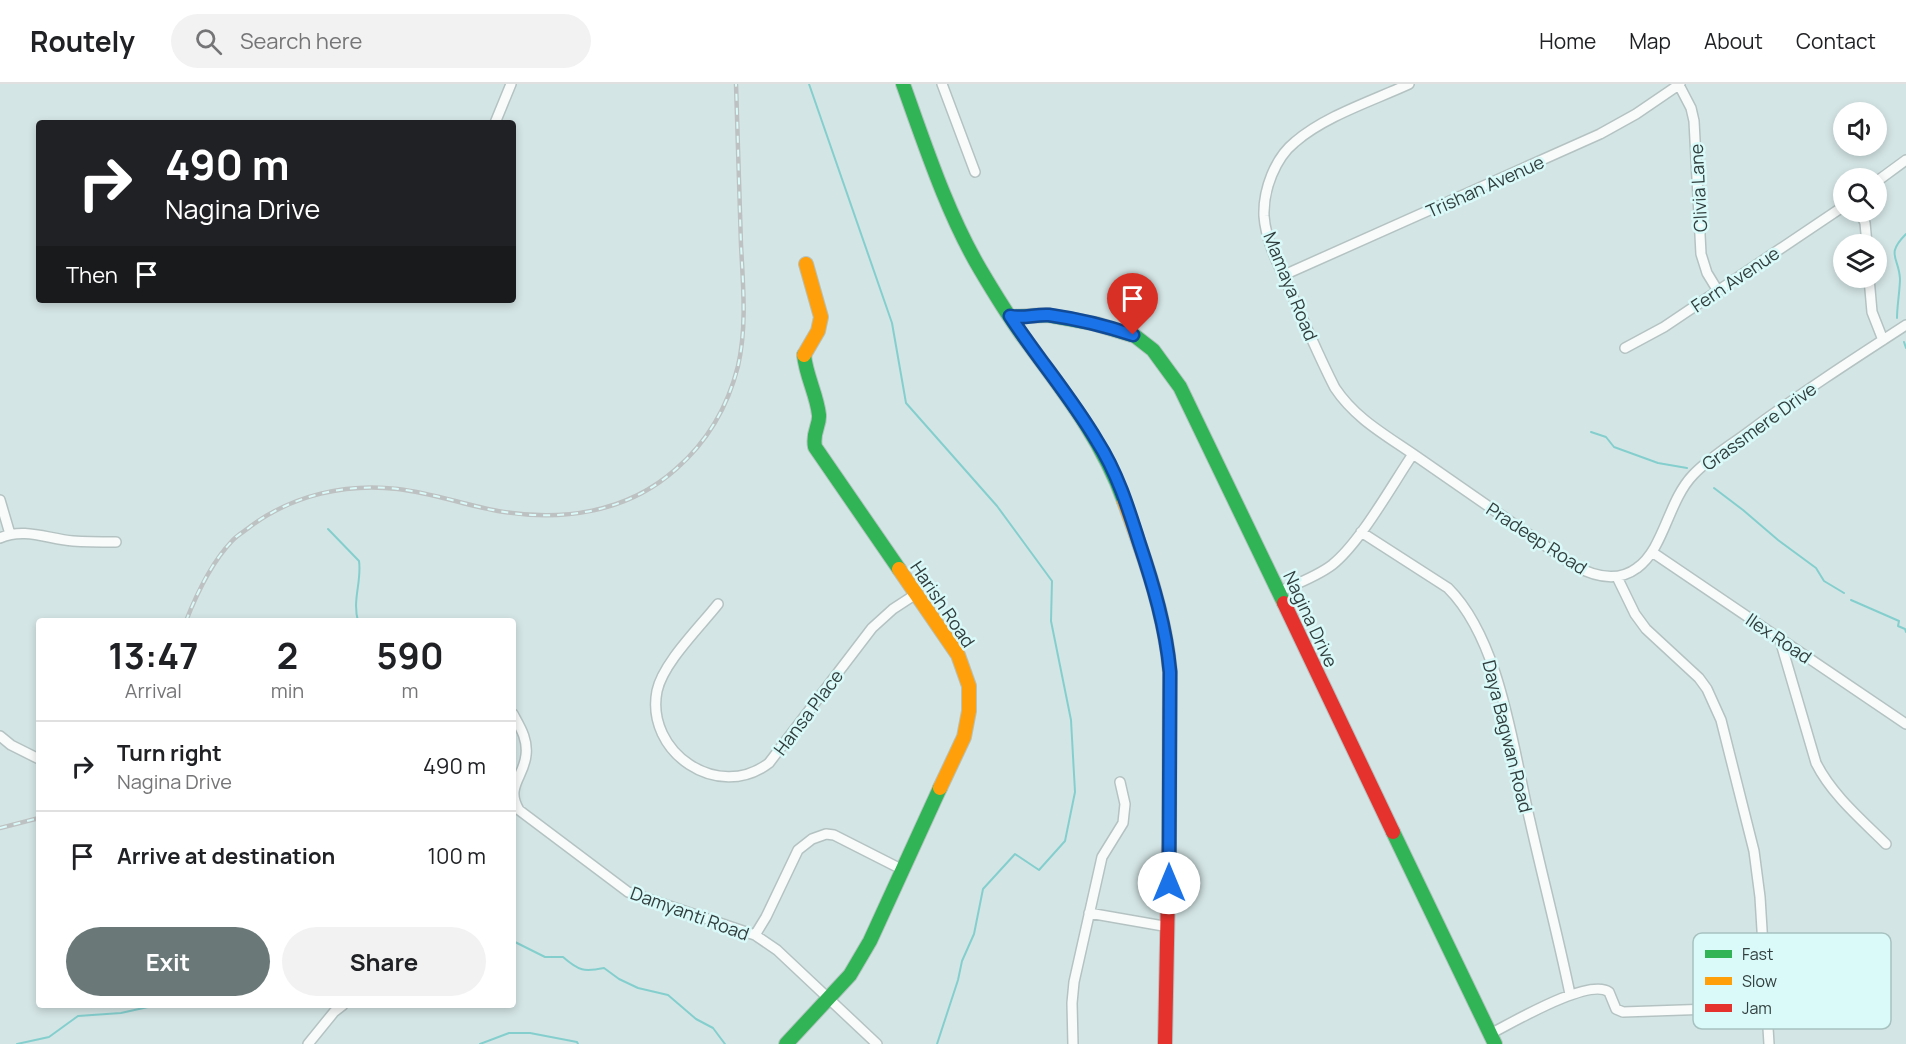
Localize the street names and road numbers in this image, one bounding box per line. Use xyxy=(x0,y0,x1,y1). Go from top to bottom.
street label: Clivia Lane xyxy=(1684,143,1712,233)
street label: Trishan Avenue xyxy=(1422,149,1548,223)
street label: Mamaya Road xyxy=(1258,228,1324,344)
street label: Fern Avenue xyxy=(1686,241,1784,317)
street label: Grassmere Drive xyxy=(1697,376,1821,476)
street label: Pradeep Road xyxy=(1482,497,1592,579)
street label: Harish Road xyxy=(905,556,981,652)
street label: Nagina Drive xyxy=(1278,567,1344,671)
street label: Ilex Road xyxy=(1741,607,1817,669)
street label: Daya Bagwan Road xyxy=(1477,657,1539,815)
street label: Hansa Place xyxy=(768,664,848,760)
street label: Damyanti Road xyxy=(627,880,753,946)

